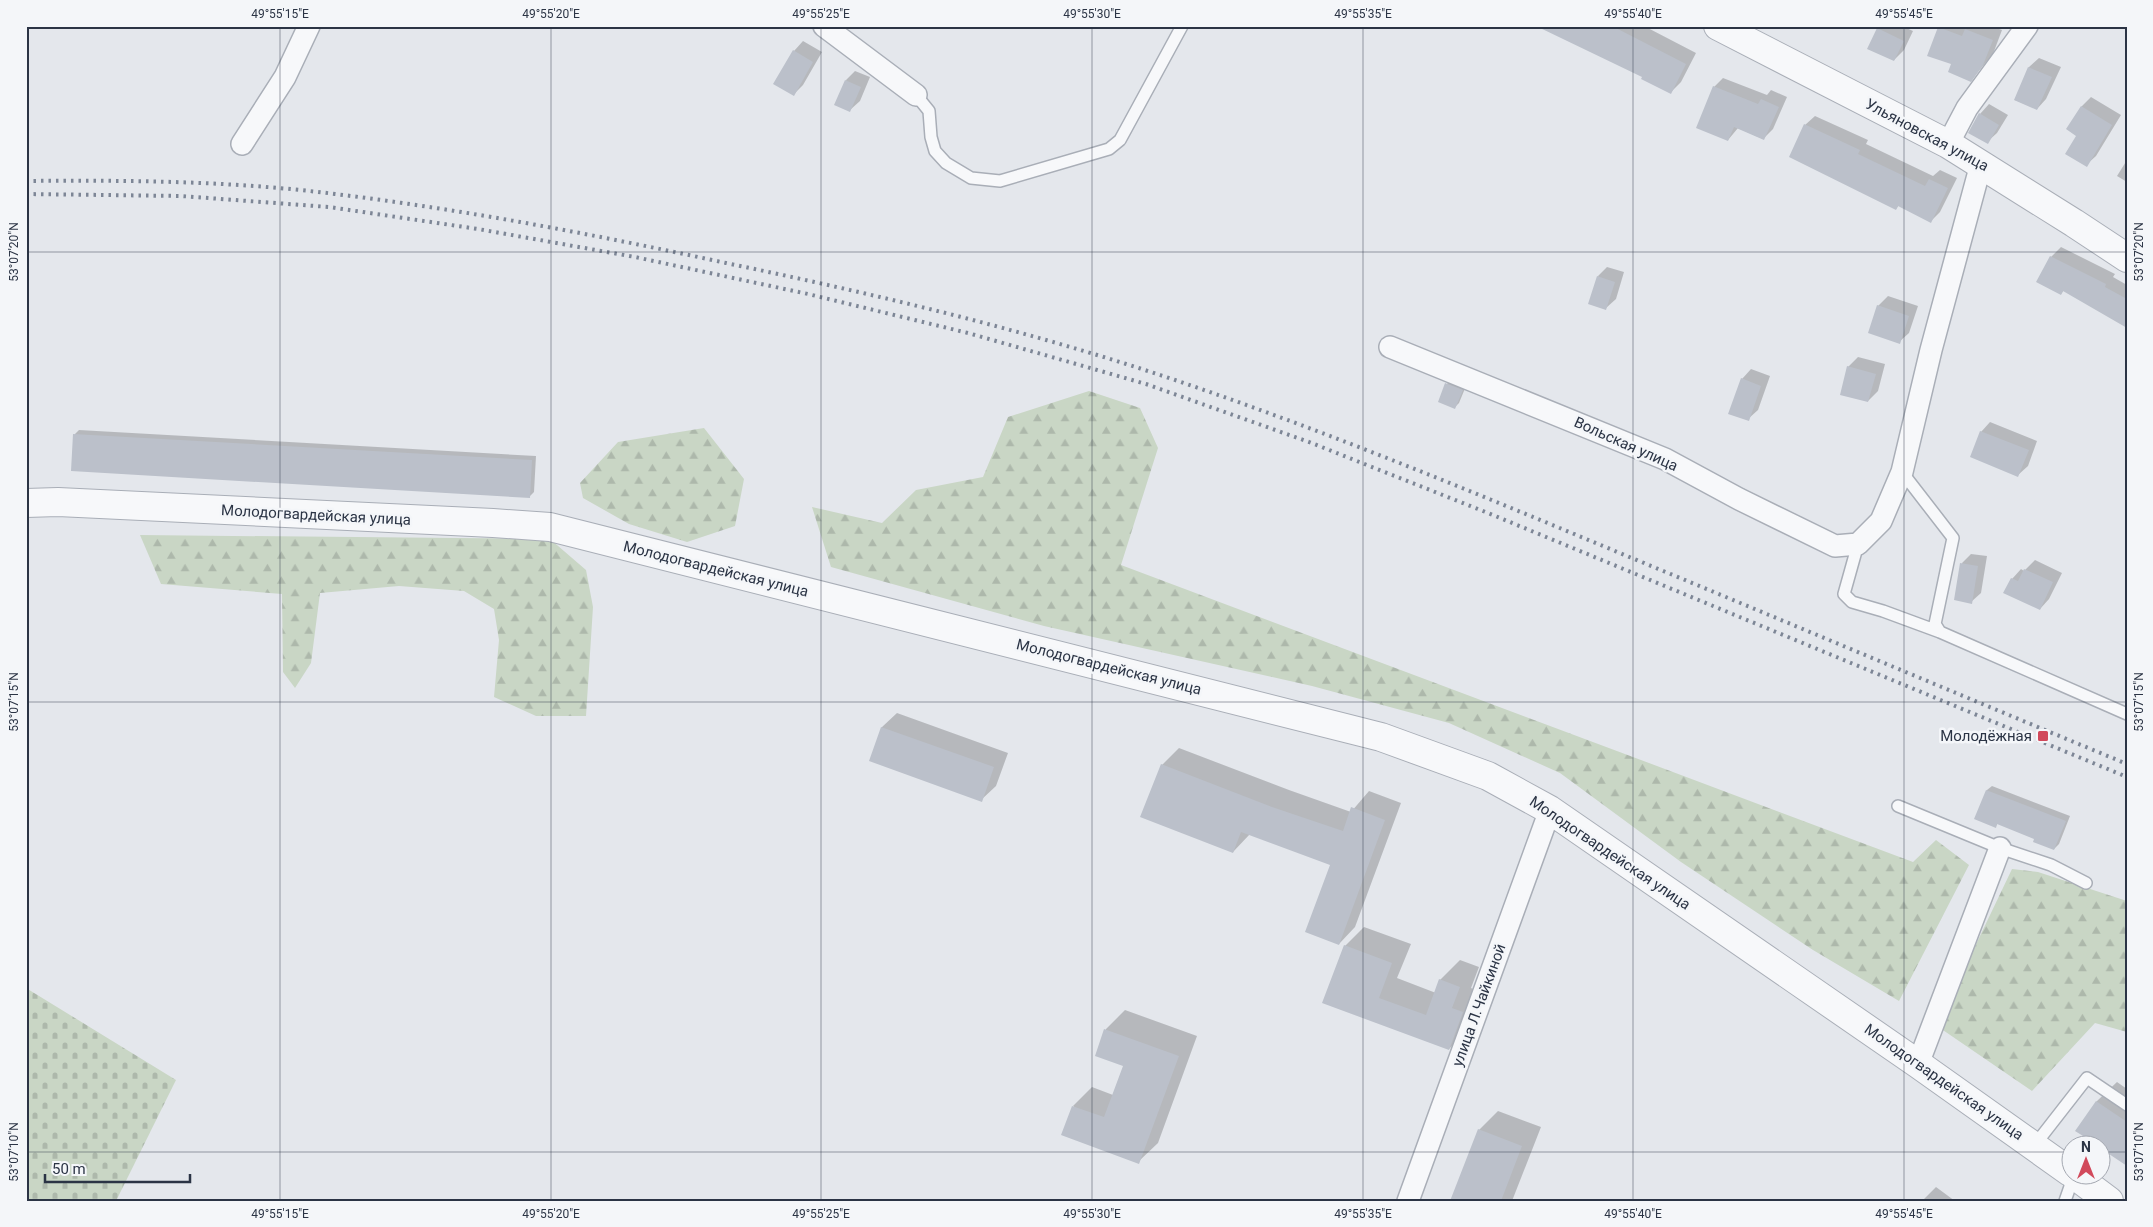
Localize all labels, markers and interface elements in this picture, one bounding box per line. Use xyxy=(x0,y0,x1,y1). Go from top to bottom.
text: 49°55'15"E xyxy=(251,7,309,21)
text: 49°55'20"E xyxy=(522,7,580,21)
text: 49°55'25"E xyxy=(792,7,850,21)
text: 49°55'30"E xyxy=(1063,7,1121,21)
text: 49°55'35"E xyxy=(1334,7,1392,21)
text: 49°55'40"E xyxy=(1604,7,1662,21)
text: 49°55'45"E xyxy=(1875,7,1933,21)
street label: Ульяновская улица xyxy=(1862,95,1992,175)
text: 53°07'20"N xyxy=(7,222,21,282)
text: 53°07'20"N xyxy=(2132,222,2146,282)
street label: Вольская улица xyxy=(1571,413,1681,475)
street label: Молодогвардейская улица xyxy=(221,501,411,529)
street label: Молодогвардейская улица xyxy=(622,537,810,601)
street label: Молодогвардейская улица xyxy=(1015,635,1203,699)
text: 53°07'15"N xyxy=(7,672,21,732)
text: 53°07'15"N xyxy=(2132,672,2146,732)
place label: Молодёжная xyxy=(1940,727,2032,745)
marker: Молодёжная xyxy=(2036,729,2050,743)
street label: Молодогвардейская улица xyxy=(1526,792,1694,914)
street label: улица Л.Чайкиной xyxy=(1448,941,1510,1069)
street label: Молодогвардейская улица xyxy=(1861,1020,2027,1144)
text: 53°07'10"N xyxy=(7,1122,21,1182)
text: 53°07'10"N xyxy=(2132,1122,2146,1182)
north arrow xyxy=(2060,1134,2110,1184)
text: N xyxy=(2081,1139,2091,1155)
scale bar xyxy=(45,1152,190,1184)
text: 50 m xyxy=(52,1160,86,1178)
text: 49°55'15"E xyxy=(251,1207,309,1221)
text: 49°55'20"E xyxy=(522,1207,580,1221)
text: 49°55'25"E xyxy=(792,1207,850,1221)
text: 49°55'30"E xyxy=(1063,1207,1121,1221)
text: 49°55'35"E xyxy=(1334,1207,1392,1221)
text: 49°55'40"E xyxy=(1604,1207,1662,1221)
text: 49°55'45"E xyxy=(1875,1207,1933,1221)

